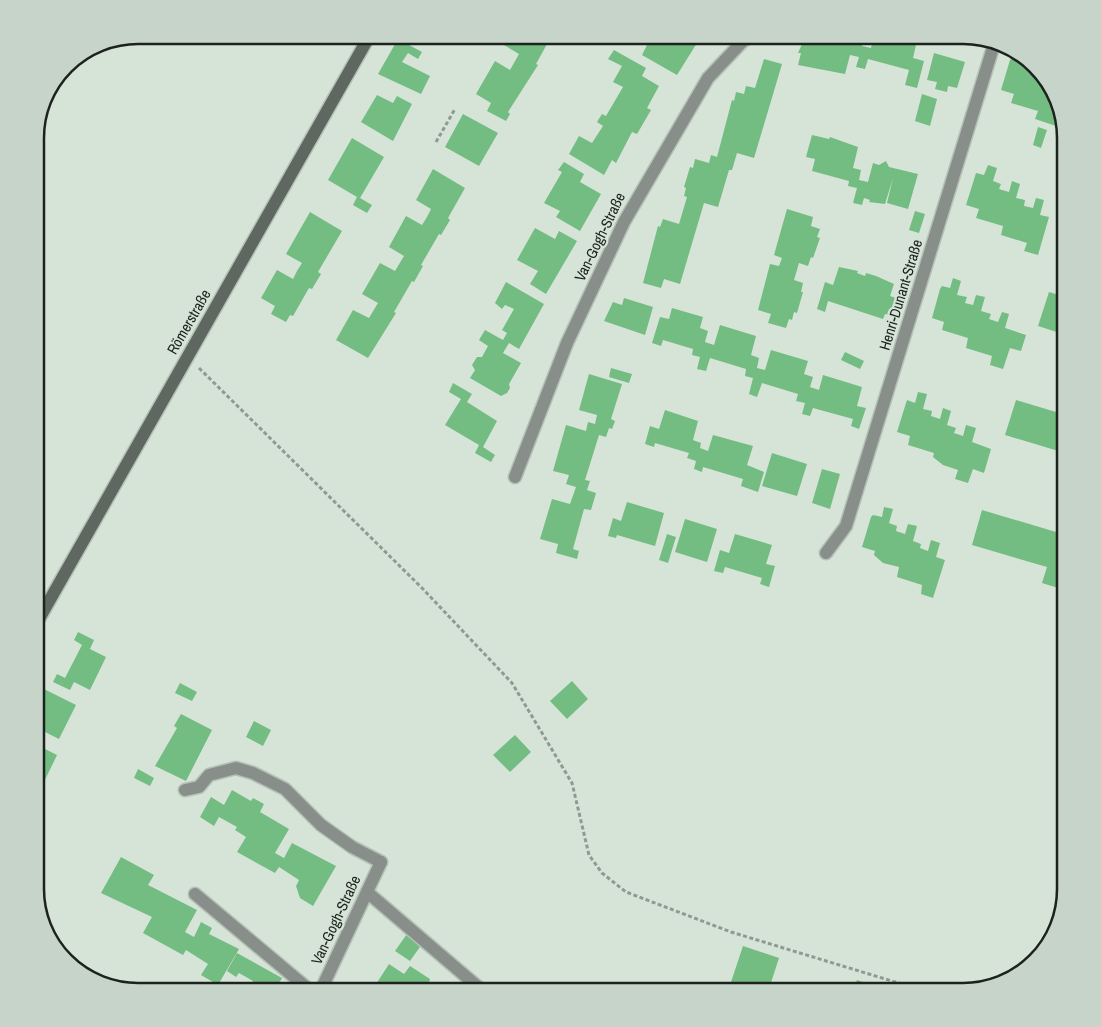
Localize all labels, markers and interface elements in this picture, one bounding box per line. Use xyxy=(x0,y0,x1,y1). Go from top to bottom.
street label: Van-Gogh-Straße xyxy=(569,189,630,285)
street label: Henri-Dunant-Straße xyxy=(874,237,927,353)
street label: Römerstraße xyxy=(162,285,216,358)
street label: Van-Gogh-Straße xyxy=(306,872,365,968)

